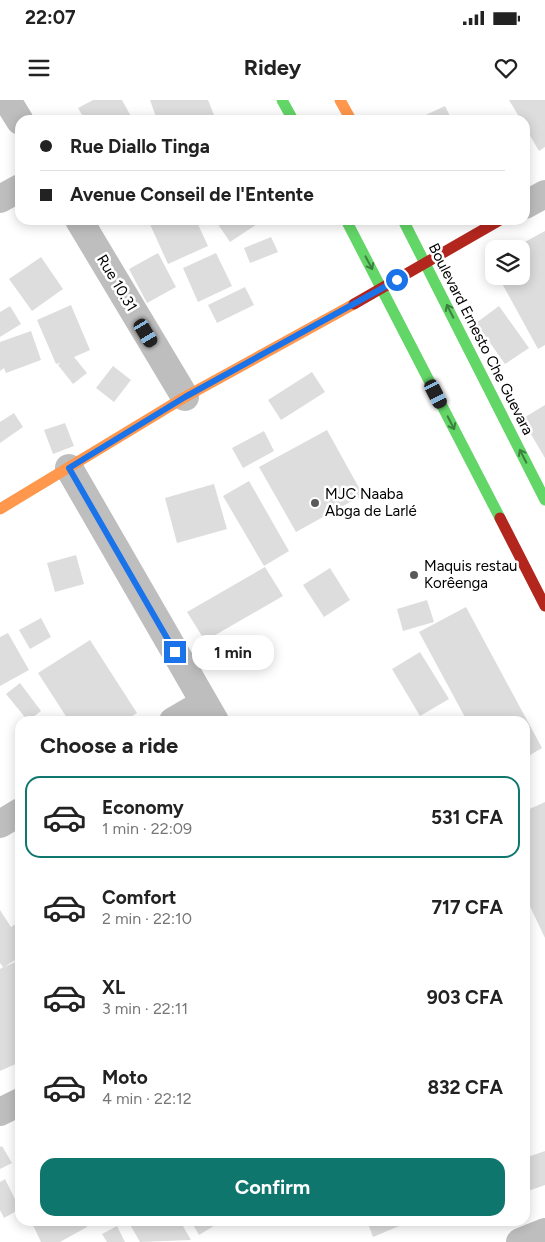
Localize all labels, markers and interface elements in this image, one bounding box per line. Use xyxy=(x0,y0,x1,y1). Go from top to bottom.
text: 22:07 xyxy=(25,6,76,29)
icon: menu xyxy=(25,54,53,82)
text: Ridey xyxy=(244,54,301,81)
icon: heart xyxy=(492,54,520,82)
text: Rue Diallo Tinga xyxy=(70,135,210,158)
text: Avenue Conseil de l'Entente xyxy=(70,183,314,206)
street label: Boulevard Ernesto Che Guevara xyxy=(425,240,537,438)
map controls xyxy=(485,240,530,285)
button: layers xyxy=(485,240,530,285)
street label: Rue 10.31 xyxy=(93,251,141,315)
one-way arrow xyxy=(364,255,374,270)
route start xyxy=(386,269,408,291)
one-way arrow xyxy=(445,304,454,319)
car xyxy=(131,316,160,350)
car xyxy=(422,377,449,411)
one-way arrow xyxy=(447,415,456,430)
one-way arrow xyxy=(518,449,527,464)
place label: MJC Naaba Abga de Larlé xyxy=(325,485,417,520)
marker: MJC Naaba Abga de Larlé xyxy=(309,497,321,509)
place label: Maquis restau Korêenga xyxy=(424,557,517,592)
marker: Maquis restau Korêenga xyxy=(408,569,420,581)
callout: 1 min xyxy=(192,634,275,670)
route end xyxy=(164,641,186,663)
text: 1 min xyxy=(214,643,252,662)
text: Choose a ride xyxy=(40,732,178,759)
icon: car xyxy=(42,795,87,840)
text: Economy xyxy=(102,796,184,819)
text: 531 CFA xyxy=(431,806,503,829)
text: 1 min · 22:09 xyxy=(102,819,192,838)
icon: car xyxy=(42,885,87,930)
text: Comfort xyxy=(102,886,177,909)
text: 717 CFA xyxy=(431,896,503,919)
text: 2 min · 22:10 xyxy=(102,909,192,928)
icon: car xyxy=(42,975,87,1020)
text: XL xyxy=(102,976,125,999)
text: 903 CFA xyxy=(427,986,503,1009)
text: 3 min · 22:11 xyxy=(102,999,188,1018)
icon: car xyxy=(42,1065,87,1110)
text: Moto xyxy=(102,1066,148,1089)
text: 832 CFA xyxy=(427,1076,503,1099)
text: 4 min · 22:12 xyxy=(102,1089,192,1108)
button: Confirm xyxy=(40,1158,505,1216)

